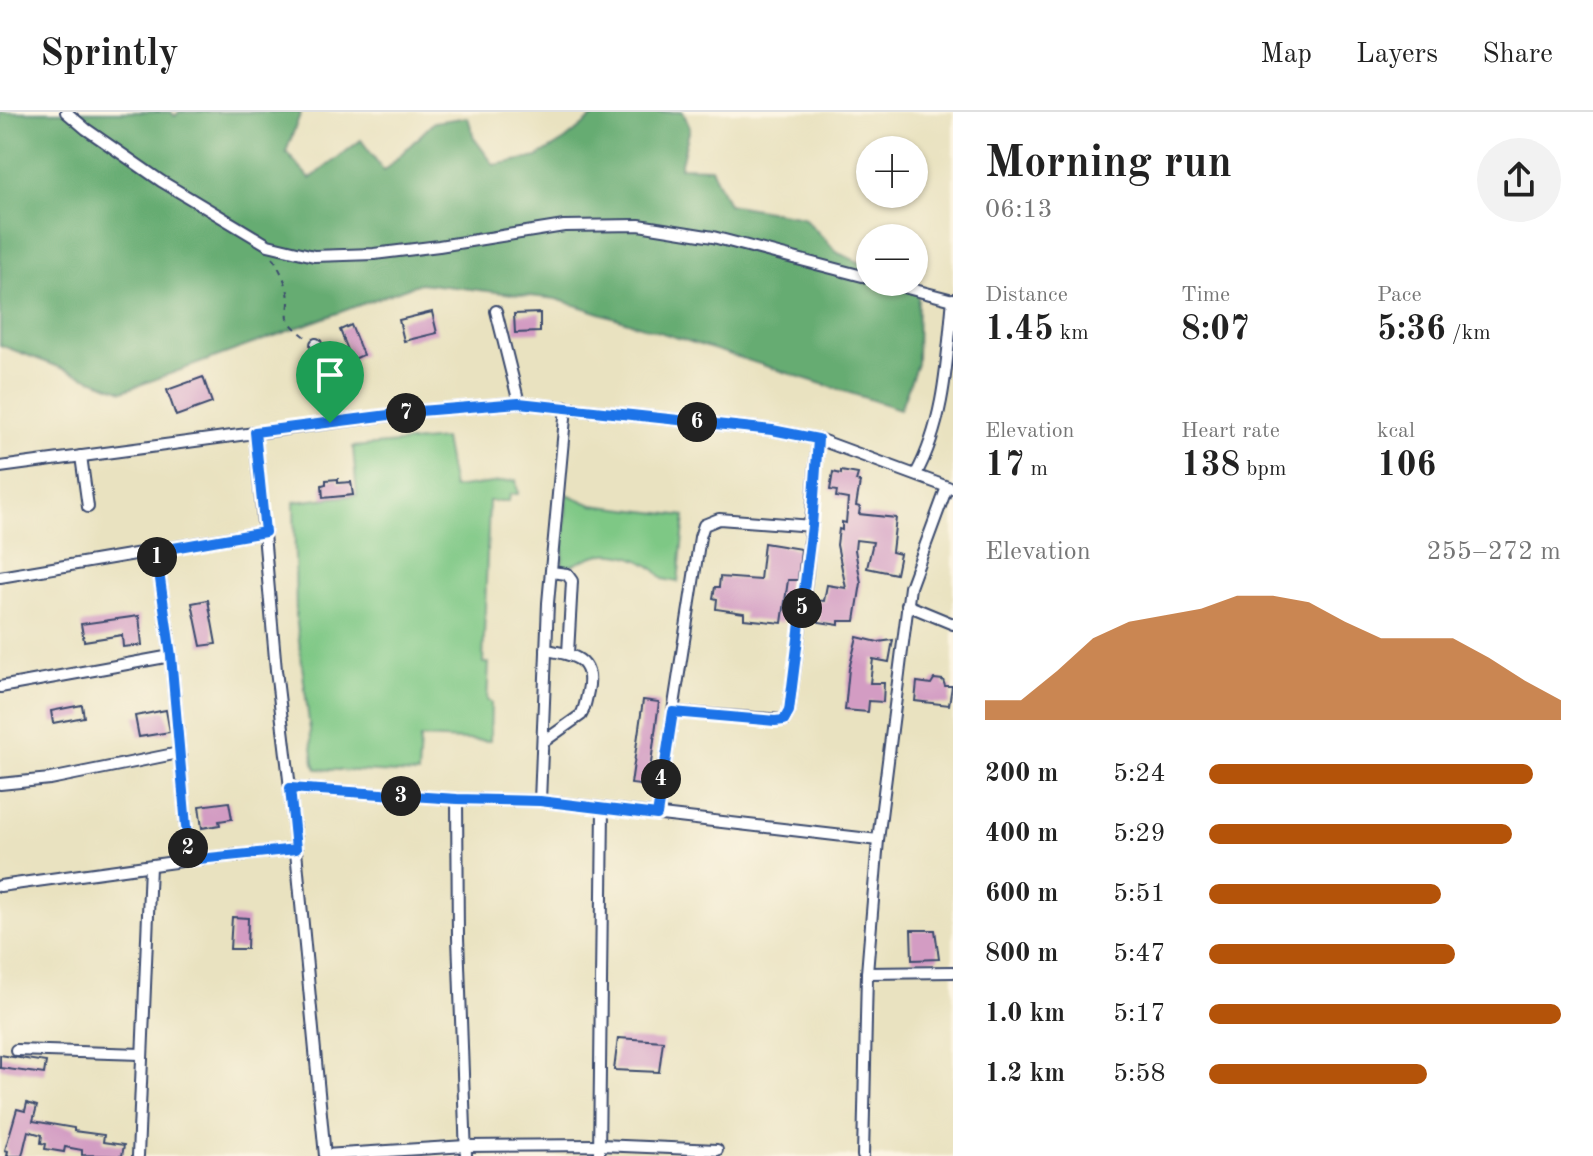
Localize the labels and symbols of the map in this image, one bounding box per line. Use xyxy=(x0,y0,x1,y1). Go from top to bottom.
pin xyxy=(296,341,364,423)
pin: 7 xyxy=(386,393,426,433)
pin: 6 xyxy=(677,402,717,442)
pin: 1 xyxy=(137,537,177,577)
pin: 5 xyxy=(782,588,822,628)
pin: 4 xyxy=(641,759,681,799)
pin: 3 xyxy=(381,776,421,816)
pin: 2 xyxy=(168,828,208,868)

